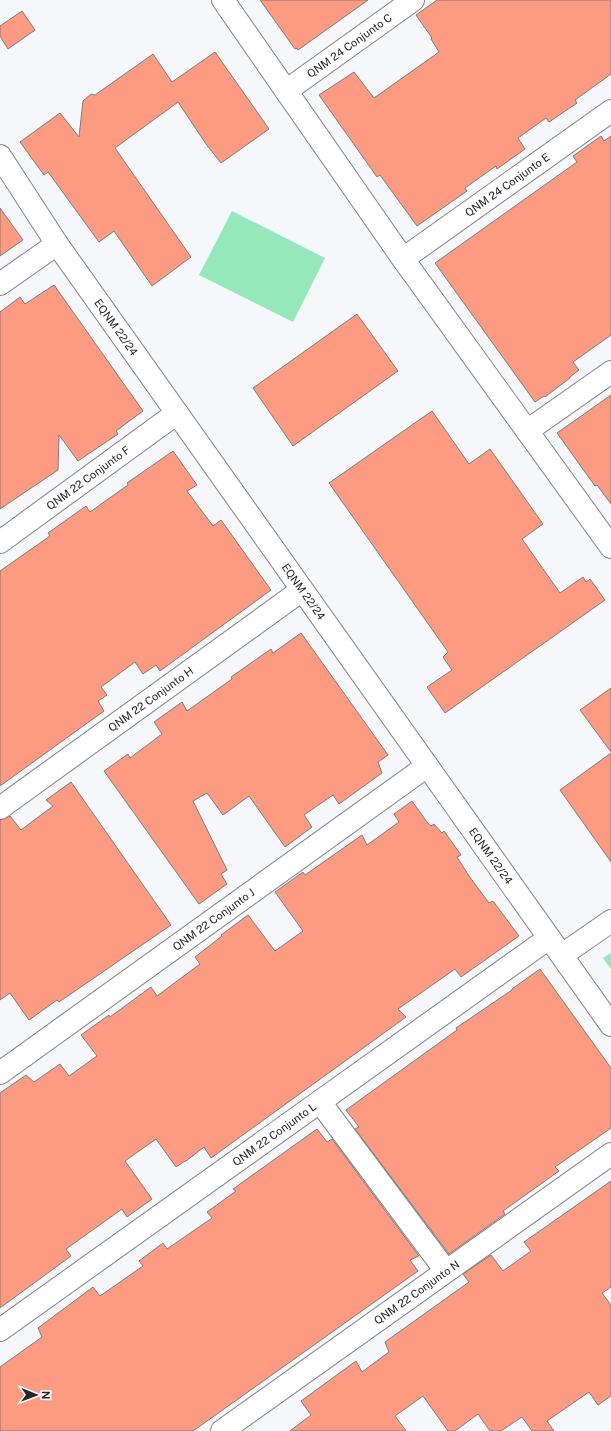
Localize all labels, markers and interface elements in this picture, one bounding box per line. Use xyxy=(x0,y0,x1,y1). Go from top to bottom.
street label: QNM 24 Conjunto C xyxy=(305,11,394,80)
street label: QNM 24 Conjunto E xyxy=(463,151,552,219)
street label: EQNM 22/24 xyxy=(92,297,140,358)
street label: QNM 22 Conjunto F xyxy=(44,444,132,512)
street label: EQNM 22/24 xyxy=(279,561,328,622)
street label: QNM 22 Conjunto H xyxy=(106,664,196,734)
street label: EQNM 22/24 xyxy=(467,825,515,886)
street label: QNM 22 Conjunto J xyxy=(170,886,257,953)
street label: QNM 22 Conjunto L xyxy=(230,1100,318,1168)
street label: QNM 22 Conjunto N xyxy=(372,1258,462,1327)
north arrow xyxy=(16,1375,56,1415)
text: N xyxy=(40,1391,52,1400)

